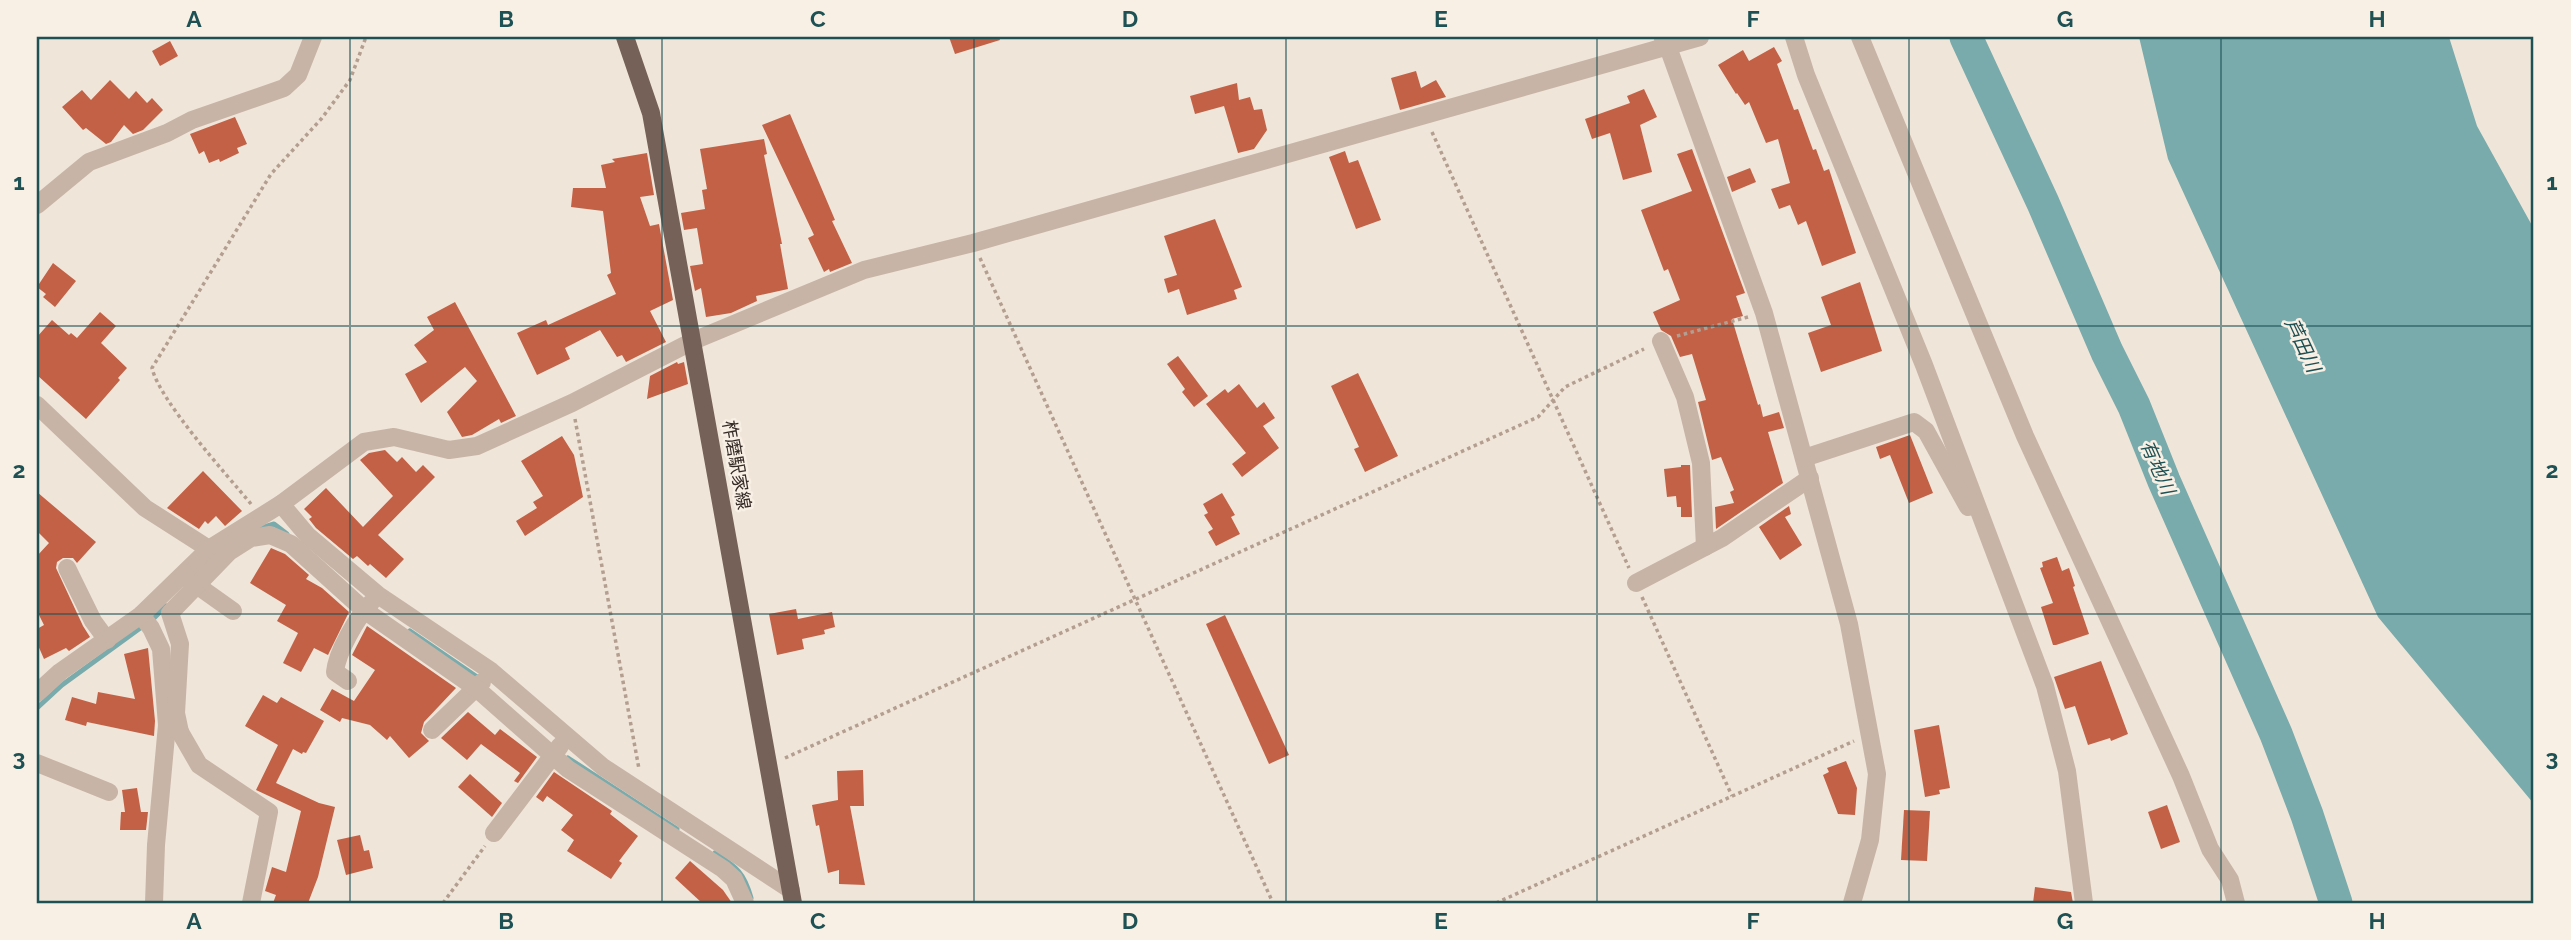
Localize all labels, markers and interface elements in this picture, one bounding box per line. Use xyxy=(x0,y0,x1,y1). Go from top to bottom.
text: A xyxy=(186,5,202,32)
text: B xyxy=(498,5,514,32)
text: C xyxy=(810,5,826,32)
text: D xyxy=(1122,5,1138,32)
text: E xyxy=(1434,5,1448,32)
text: F xyxy=(1746,5,1760,32)
text: G xyxy=(2057,5,2073,32)
text: H xyxy=(2368,5,2386,32)
text: 1 xyxy=(13,168,25,195)
text: 1 xyxy=(2546,168,2558,195)
water label: 芦田川 xyxy=(2281,315,2326,377)
street label: 柞磨駅家線 xyxy=(719,419,755,511)
water label: 有地川 xyxy=(2136,436,2180,499)
text: 2 xyxy=(13,456,25,483)
text: 2 xyxy=(2546,456,2558,483)
text: 3 xyxy=(13,744,25,771)
text: 3 xyxy=(2546,744,2558,771)
text: A xyxy=(186,907,202,934)
text: B xyxy=(498,907,514,934)
text: C xyxy=(810,907,826,934)
text: D xyxy=(1122,907,1138,934)
text: E xyxy=(1434,907,1448,934)
text: F xyxy=(1746,907,1760,934)
text: G xyxy=(2057,907,2073,934)
text: H xyxy=(2368,907,2386,934)

